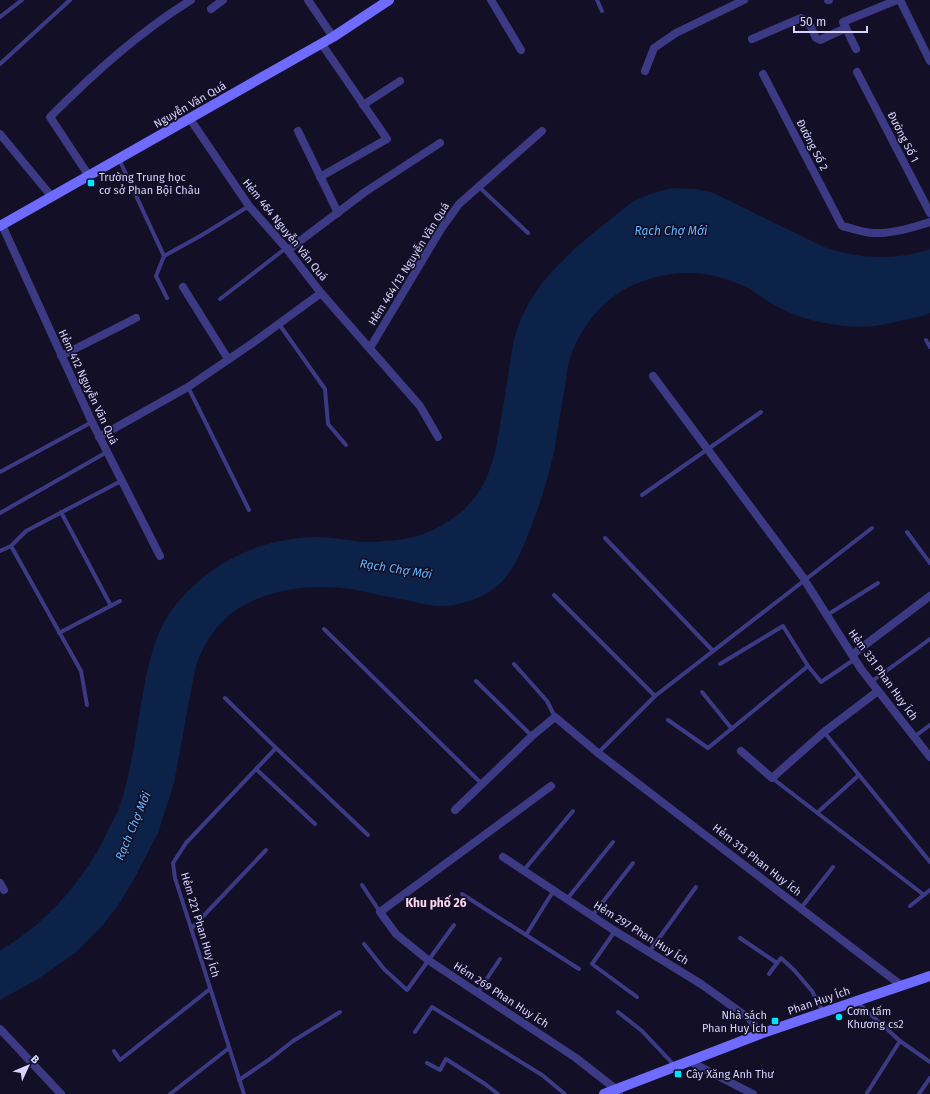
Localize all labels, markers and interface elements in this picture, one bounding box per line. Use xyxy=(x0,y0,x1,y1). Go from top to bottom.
scale bar xyxy=(794,8,867,34)
text: 50 m xyxy=(800,15,826,29)
street label: Nguyễn Văn Quá xyxy=(152,79,228,131)
street label: Đường Số 1 xyxy=(885,109,921,165)
street label: Đường Số 2 xyxy=(793,117,831,173)
place label: Trường Trung học cơ sở Phan Bội Châu xyxy=(99,171,200,197)
street label: Hẻm 464 Nguyễn Văn Quá xyxy=(240,176,330,284)
marker: Trường Trung học cơ sở Phan Bội Châu xyxy=(86,178,96,188)
street label: Hẻm 464/13 Nguyễn Văn Quá xyxy=(366,200,452,328)
water label: Rạch Chợ Mới xyxy=(635,224,708,238)
street label: Hẻm 412 Nguyễn Văn Quá xyxy=(56,327,120,447)
water label: Rạch Chợ Mới xyxy=(359,556,434,582)
street label: Hẻm 331 Phan Huy Ích xyxy=(846,626,921,723)
water label: Rạch Chợ Mới xyxy=(112,789,154,862)
street label: Hẻm 313 Phan Huy Ích xyxy=(710,820,805,899)
street label: Hẻm 221 Phan Huy Ích xyxy=(178,871,223,979)
district label: Khu phố 26 xyxy=(405,894,467,910)
street label: Hẻm 297 Phan Huy Ích xyxy=(591,898,691,968)
street label: Hẻm 269 Phan Huy Ích xyxy=(451,959,552,1031)
street label: Phan Huy Ích xyxy=(786,983,852,1018)
place label: Cơm tấm Khương cs2 xyxy=(847,1005,904,1031)
place label: Nhà sách Phan Huy Ích xyxy=(702,1009,767,1035)
marker: Cơm tấm Khương cs2 xyxy=(834,1012,844,1022)
marker: Nhà sách Phan Huy Ích xyxy=(770,1016,780,1026)
north arrow xyxy=(8,1046,48,1086)
text: B xyxy=(28,1052,42,1067)
place label: Cây Xăng Anh Thư xyxy=(686,1068,774,1081)
marker: Cây Xăng Anh Thư xyxy=(673,1069,683,1079)

